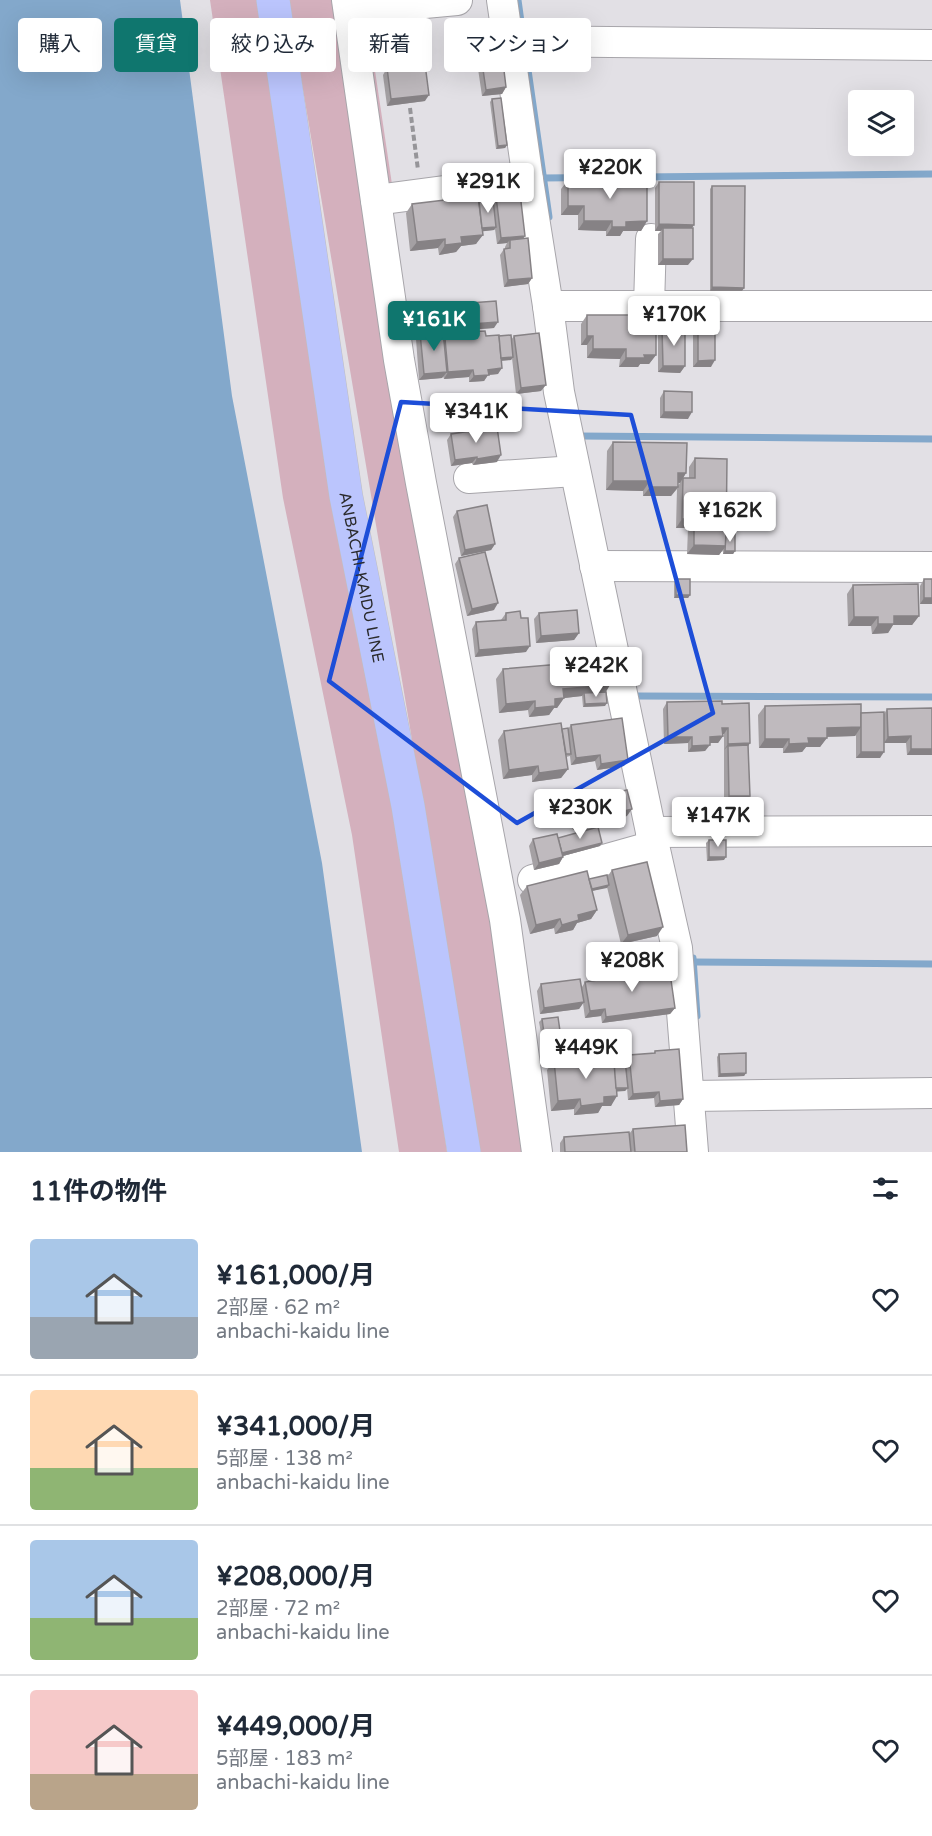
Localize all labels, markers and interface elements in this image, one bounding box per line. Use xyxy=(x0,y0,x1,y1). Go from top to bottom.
chip: 購入 xyxy=(18,18,102,72)
chip: 賃貸 xyxy=(114,18,198,72)
chip: 絞り込み xyxy=(210,18,336,72)
chip: 新着 xyxy=(348,18,432,72)
chip: マンション xyxy=(444,18,591,72)
map controls xyxy=(848,90,914,156)
button: layers xyxy=(848,90,914,156)
pin: ¥220K xyxy=(568,149,652,200)
text: ¥220K xyxy=(578,156,642,180)
pin: ¥291K xyxy=(446,163,530,214)
text: ¥291K xyxy=(456,170,520,194)
pin: ¥170K xyxy=(632,296,716,347)
pin: ¥161K xyxy=(392,301,476,352)
text: ¥170K xyxy=(642,303,706,327)
text: ¥161K xyxy=(402,308,466,332)
pin: ¥341K xyxy=(434,393,518,444)
text: ¥341K xyxy=(444,400,508,424)
street label: ANBACHI-KAIDU LINE xyxy=(334,490,388,665)
pin: ¥162K xyxy=(688,492,772,543)
text: ¥162K xyxy=(698,499,762,523)
pin: ¥242K xyxy=(554,647,638,698)
text: ¥242K xyxy=(564,654,628,678)
pin: ¥230K xyxy=(538,789,622,840)
text: ¥230K xyxy=(548,796,612,820)
pin: ¥147K xyxy=(676,797,760,848)
text: ¥147K xyxy=(686,804,750,828)
pin: ¥208K xyxy=(590,942,674,993)
text: ¥208K xyxy=(600,949,664,973)
pin: ¥449K xyxy=(544,1029,628,1080)
text: ¥449K xyxy=(554,1036,618,1060)
icon: filters xyxy=(869,1172,902,1205)
text: 11件の物件 xyxy=(30,1176,167,1207)
text: ¥161,000/月 xyxy=(216,1260,375,1291)
icon: home xyxy=(78,1263,150,1335)
icon: heart xyxy=(869,1283,902,1316)
text: 2部屋 · 62 m² xyxy=(216,1296,340,1320)
text: anbachi-kaidu line xyxy=(216,1320,390,1344)
text: ¥341,000/月 xyxy=(216,1411,375,1442)
icon: home xyxy=(78,1414,150,1486)
icon: heart xyxy=(869,1434,902,1467)
text: 5部屋 · 138 m² xyxy=(216,1447,353,1471)
text: anbachi-kaidu line xyxy=(216,1471,390,1495)
text: ¥208,000/月 xyxy=(216,1561,375,1592)
icon: home xyxy=(78,1564,150,1636)
icon: heart xyxy=(869,1584,902,1617)
text: 2部屋 · 72 m² xyxy=(216,1597,340,1621)
text: anbachi-kaidu line xyxy=(216,1621,390,1645)
text: ¥449,000/月 xyxy=(216,1711,375,1742)
icon: home xyxy=(78,1714,150,1786)
icon: heart xyxy=(869,1734,902,1767)
text: 5部屋 · 183 m² xyxy=(216,1747,353,1771)
text: anbachi-kaidu line xyxy=(216,1771,390,1795)

